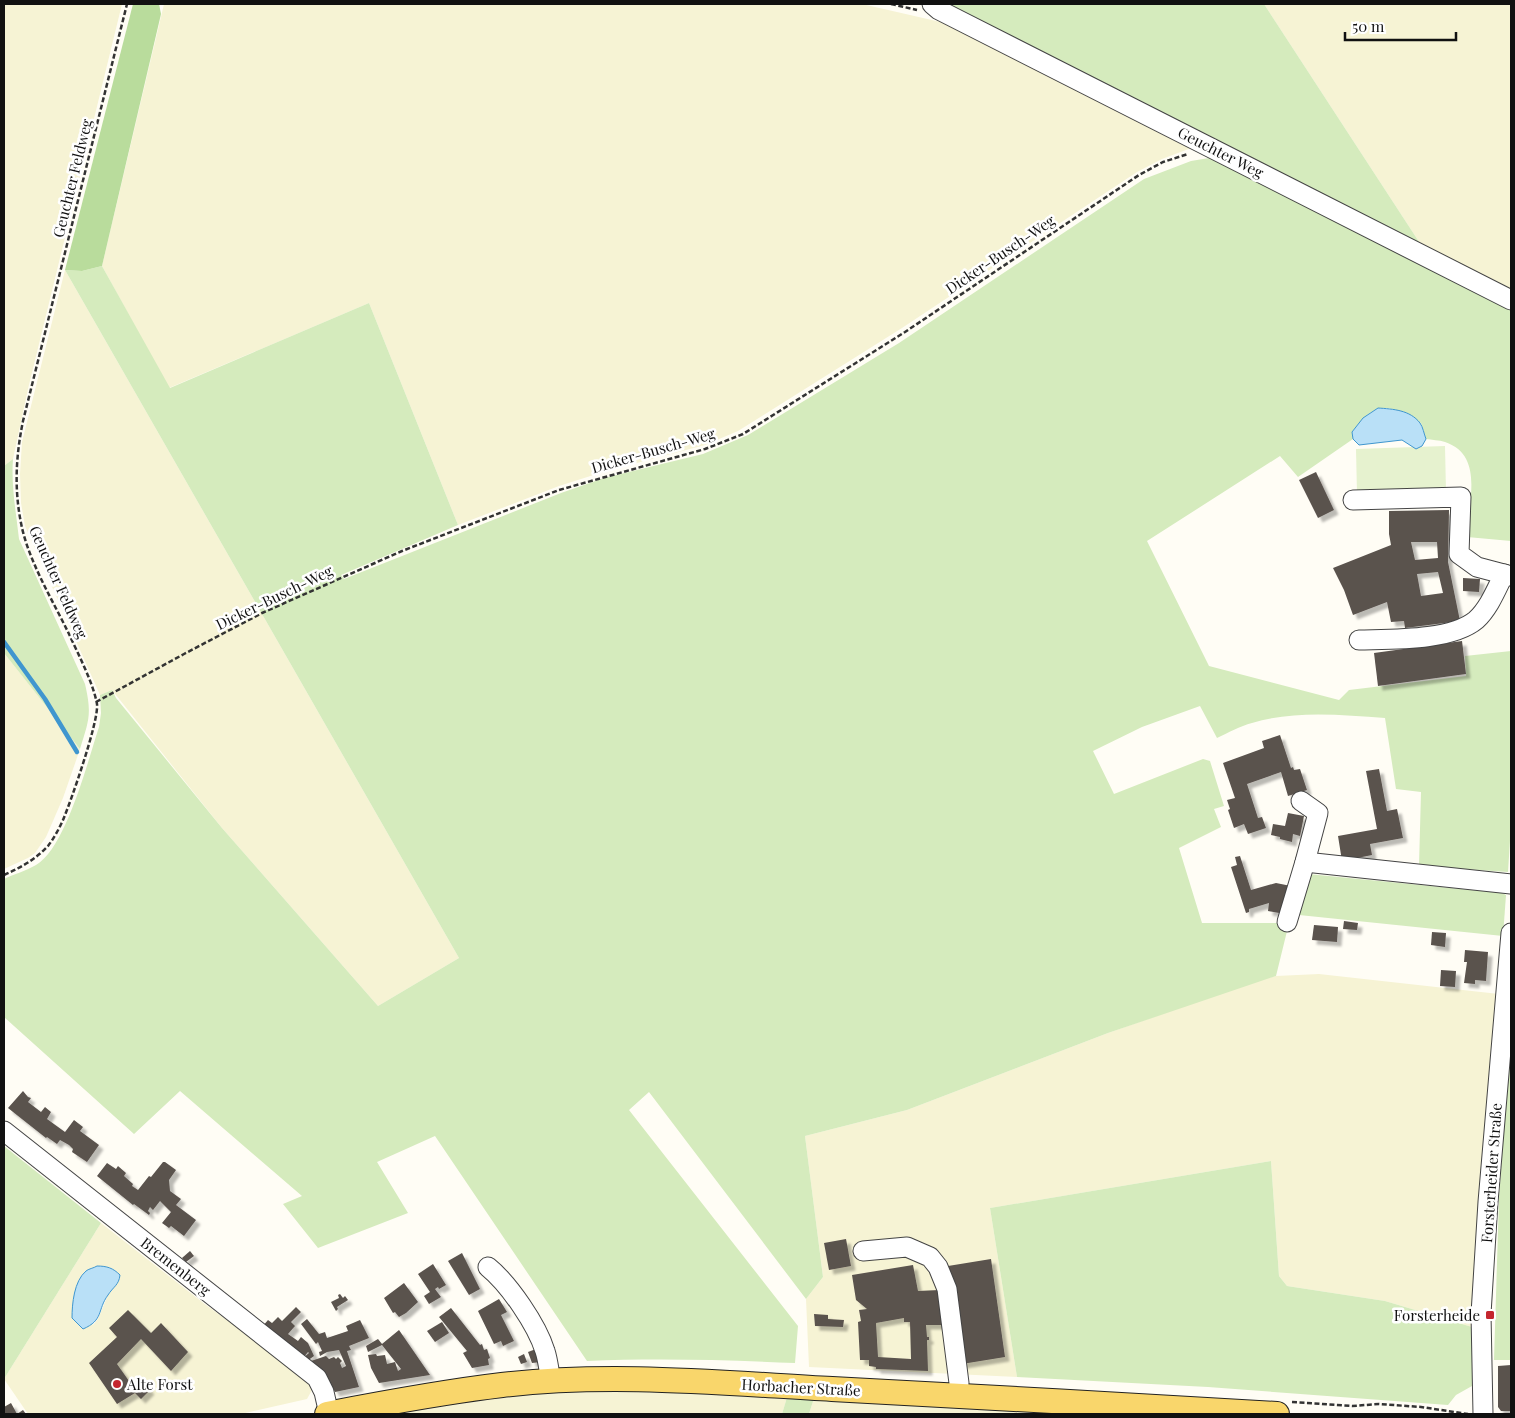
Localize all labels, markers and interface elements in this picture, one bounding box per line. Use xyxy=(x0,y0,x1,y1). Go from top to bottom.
scale bar xyxy=(1345,10,1456,42)
text: 50 m xyxy=(1352,16,1385,36)
street label: Geuchter Feldweg xyxy=(48,117,96,239)
street label: Geuchter Weg xyxy=(1175,122,1267,182)
street label: Dicker-Busch-Weg xyxy=(941,210,1059,298)
street label: Dicker-Busch-Weg xyxy=(589,423,717,477)
street label: Geuchter Feldweg xyxy=(25,522,93,642)
street label: Dicker-Busch-Weg xyxy=(212,560,336,634)
street label: Forsterheider Straße xyxy=(1476,1102,1506,1244)
street label: Bremenberg xyxy=(137,1232,215,1300)
place label: Forsterheide xyxy=(1394,1305,1480,1325)
marker: Forsterheide xyxy=(1484,1309,1496,1321)
place label: Alte Forst xyxy=(126,1374,193,1394)
street label: Horbacher Straße xyxy=(741,1374,861,1400)
marker: Alte Forst xyxy=(111,1378,123,1390)

